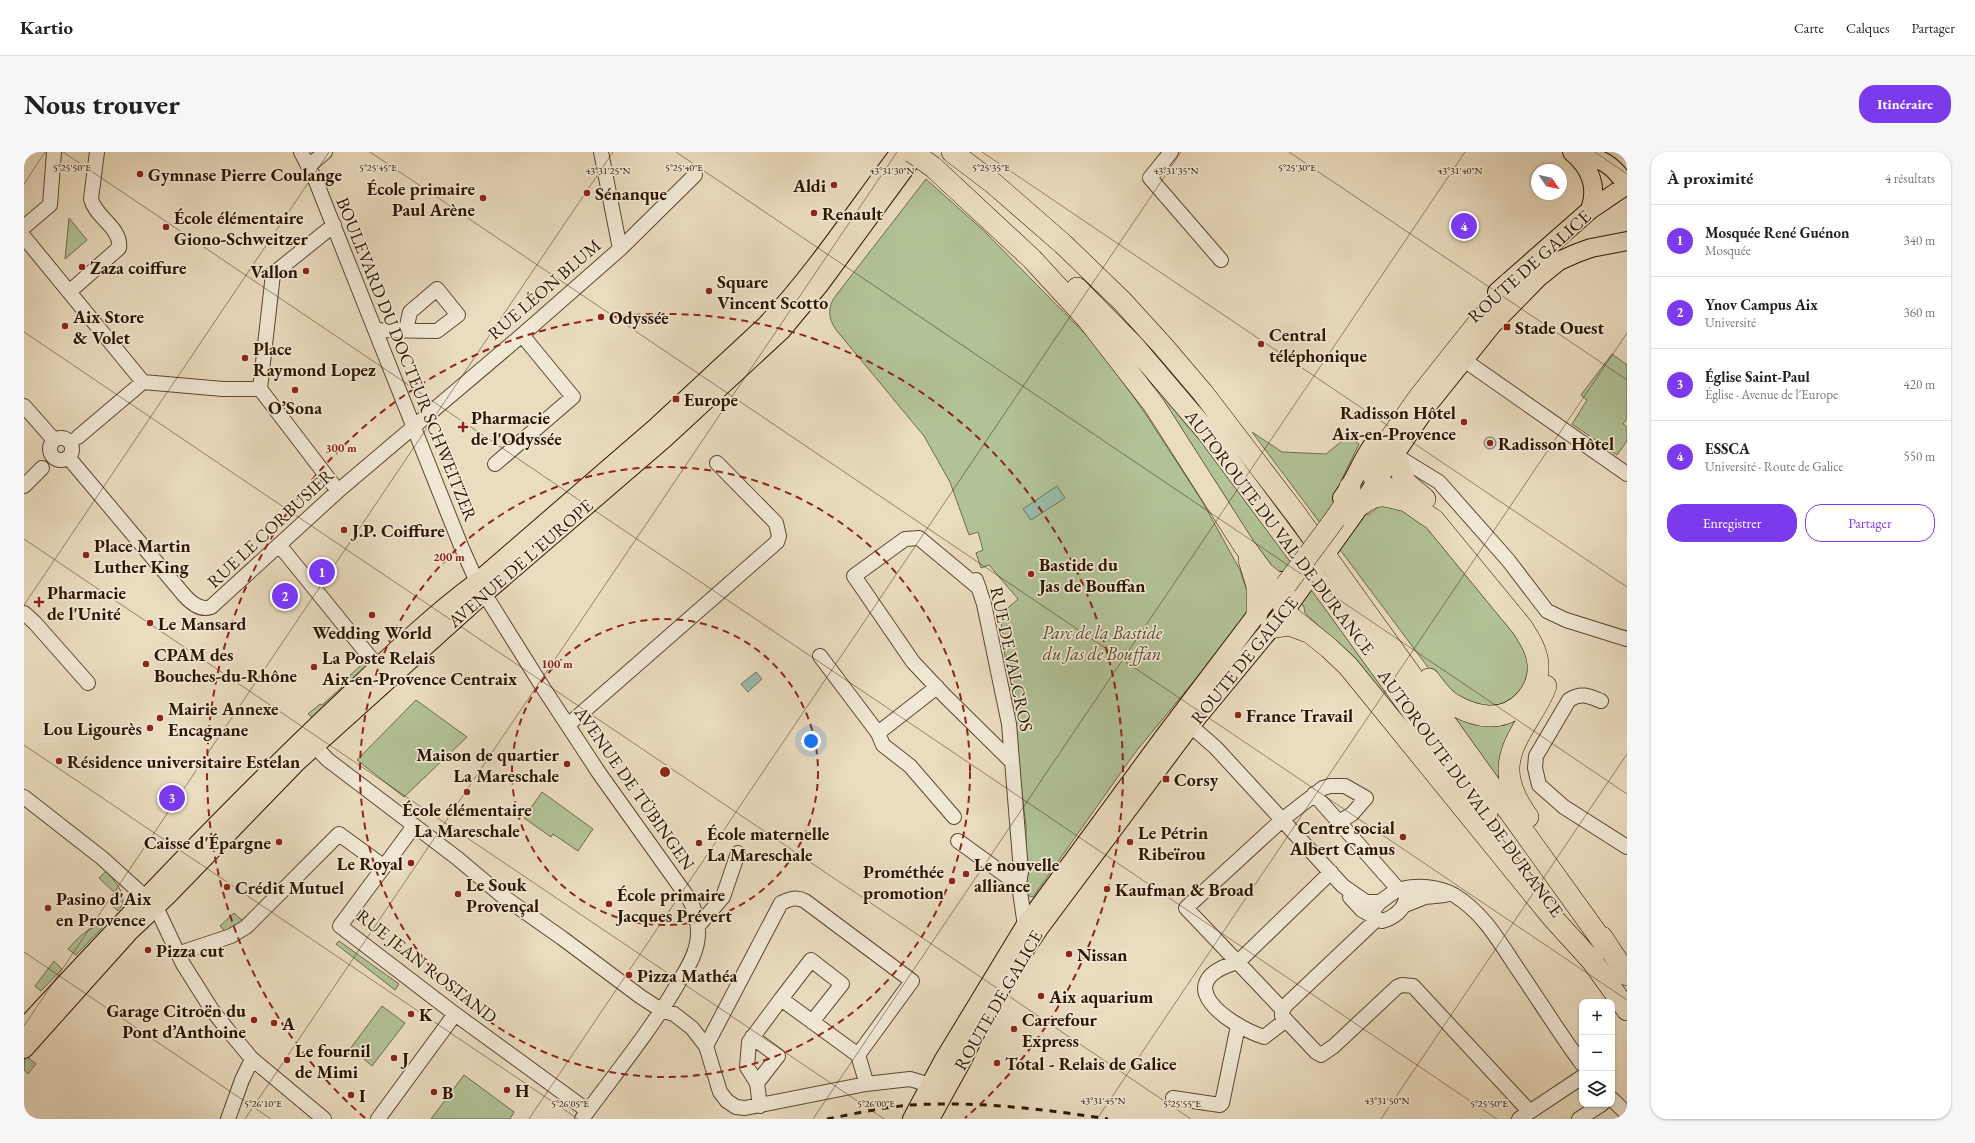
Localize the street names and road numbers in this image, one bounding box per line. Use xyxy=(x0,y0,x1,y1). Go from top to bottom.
street label: BOULEVARD DU DOCTEUR SCHWEITZER xyxy=(331,194,483,524)
street label: ROUTE DE GALICE xyxy=(1463,205,1595,327)
street label: RUE LÉON BLUM xyxy=(483,234,605,344)
street label: AUTOROUTE DU VAL DE DURANCE xyxy=(1180,404,1380,659)
street label: RUE LE CORBUSIER xyxy=(202,463,338,593)
street label: AVENUE DE L'EUROPE xyxy=(442,494,597,633)
street label: RUE DE VALCROS xyxy=(985,584,1039,734)
street label: ROUTE DE GALICE xyxy=(1185,591,1303,729)
street label: AUTOROUTE DU VAL DE DURANCE xyxy=(1373,664,1569,922)
street label: AVENUE DE TÜBINGEN xyxy=(569,701,701,875)
street label: RUE JEAN ROSTAND xyxy=(352,904,502,1028)
street label: ROUTE DE GALICE xyxy=(949,926,1047,1074)

